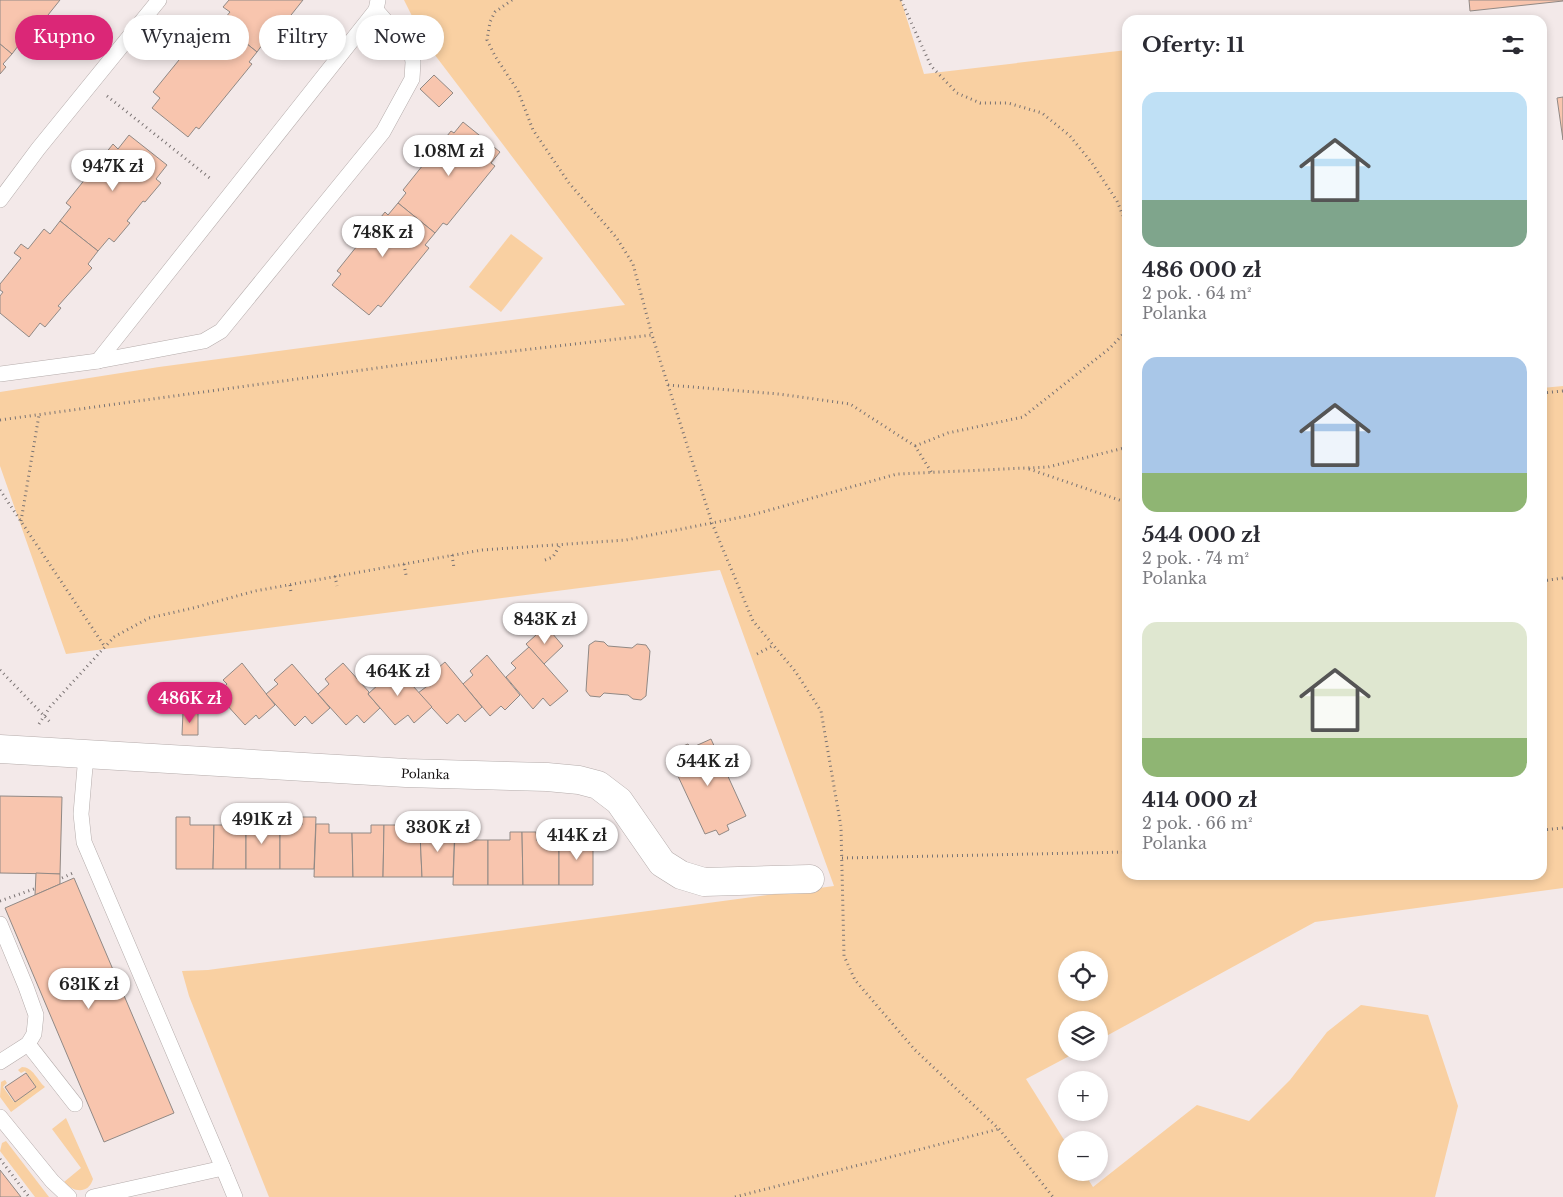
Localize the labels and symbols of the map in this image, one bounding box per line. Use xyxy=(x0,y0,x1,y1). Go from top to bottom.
pin: 1.08M zł xyxy=(397,134,501,177)
pin: 947K zł xyxy=(67,150,159,192)
pin: 748K zł xyxy=(337,216,429,258)
pin: 843K zł xyxy=(499,602,591,645)
pin: 464K zł xyxy=(352,654,444,697)
pin: 486K zł xyxy=(144,682,236,724)
pin: 544K zł xyxy=(662,744,754,787)
street label: Polanka xyxy=(401,765,450,782)
pin: 491K zł xyxy=(216,802,308,845)
pin: 330K zł xyxy=(392,810,484,853)
pin: 414K zł xyxy=(531,818,623,861)
pin: 631K zł xyxy=(43,968,135,1010)

